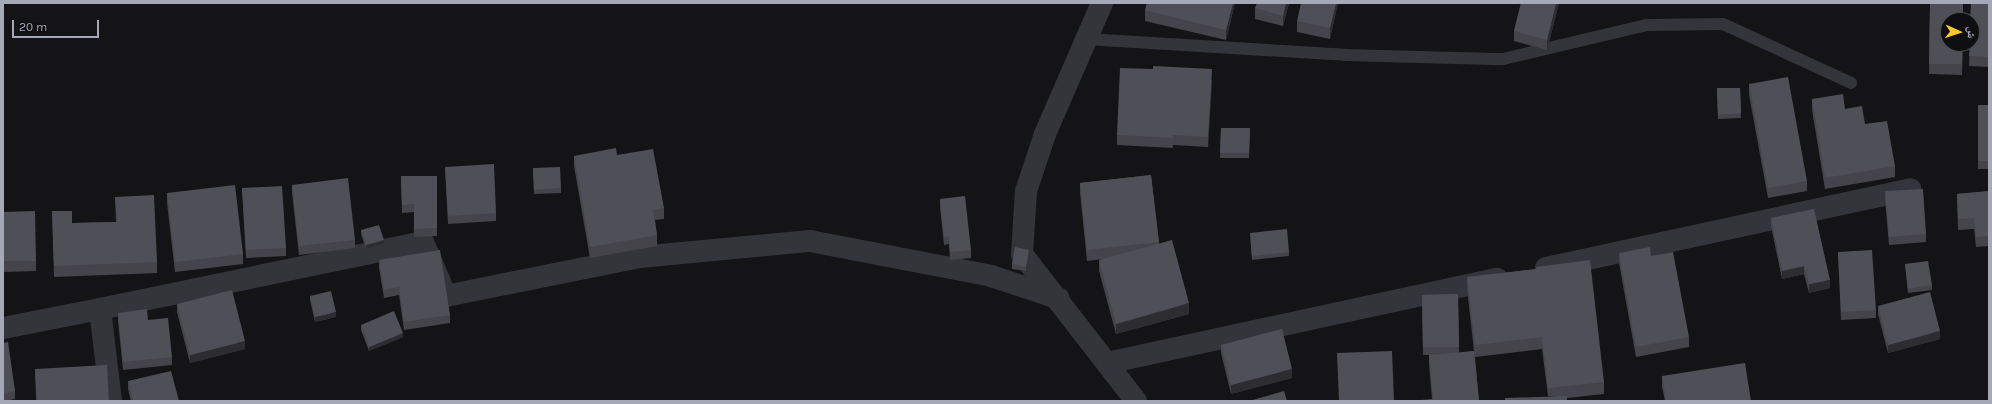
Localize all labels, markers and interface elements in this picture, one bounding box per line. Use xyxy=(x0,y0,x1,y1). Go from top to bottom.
scale bar xyxy=(14,12,101,38)
north arrow xyxy=(1940,12,1980,52)
text: 20 m xyxy=(19,20,47,34)
text: ش xyxy=(1965,26,1978,39)

